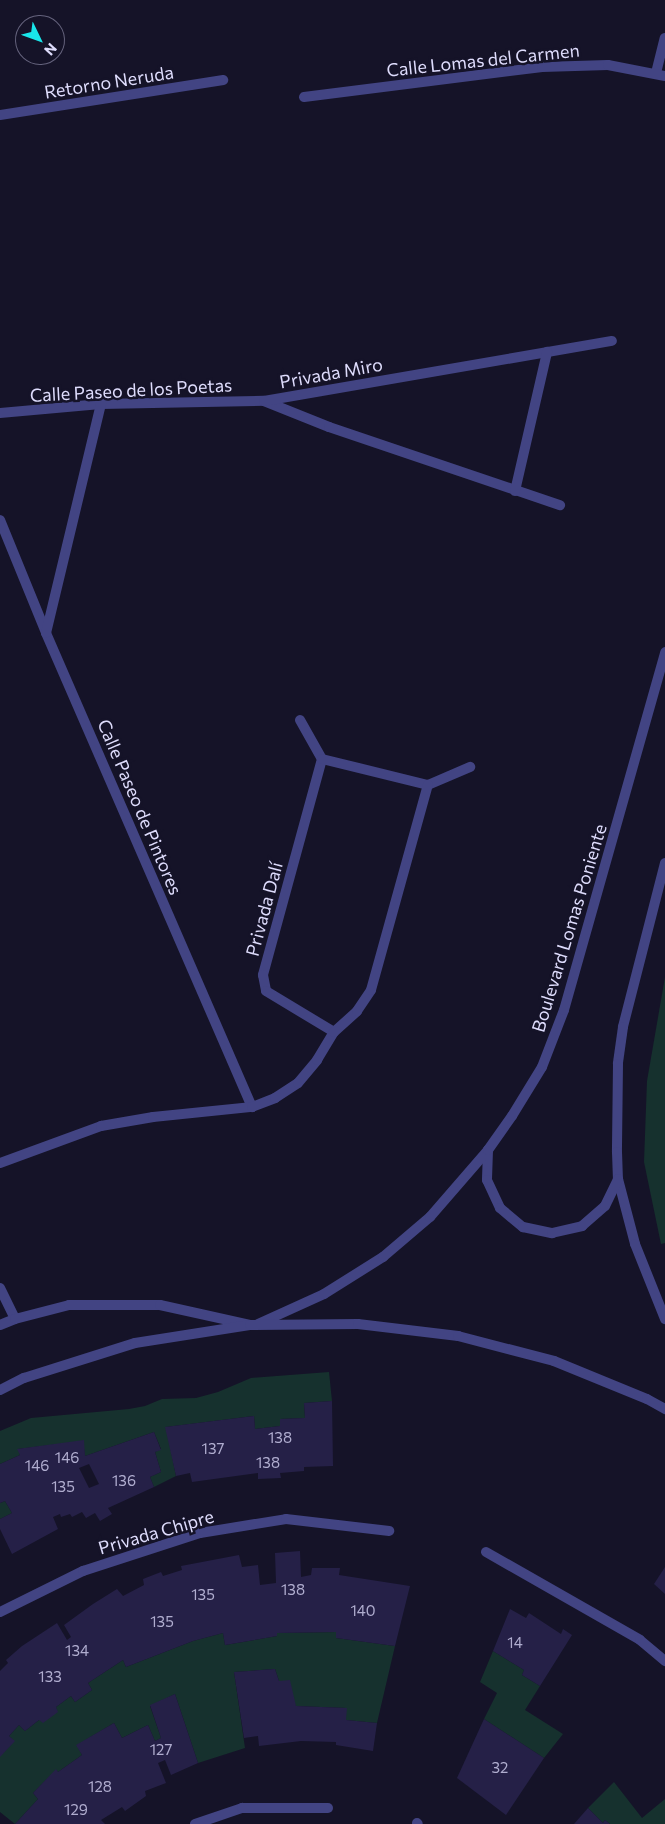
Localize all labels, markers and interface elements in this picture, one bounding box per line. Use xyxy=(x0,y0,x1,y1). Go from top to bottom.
north arrow xyxy=(15,15,65,65)
street label: Calle Lomas del Carmen xyxy=(385,39,581,81)
text: N xyxy=(41,40,61,59)
street label: Retorno Neruda xyxy=(43,61,175,103)
street label: Privada Miro xyxy=(278,353,384,393)
street label: Calle Paseo de los Poetas xyxy=(29,374,233,406)
street label: Calle Paseo de Pintores xyxy=(93,716,187,898)
street label: Boulevard Lomas Poniente xyxy=(527,821,611,1035)
street label: Privada Dalí xyxy=(241,859,287,959)
house number: 138 xyxy=(268,1429,292,1447)
house number: 137 xyxy=(202,1440,224,1458)
house number: 146 xyxy=(55,1449,79,1467)
house number: 138 xyxy=(256,1454,280,1472)
house number: 146 xyxy=(25,1457,49,1475)
house number: 136 xyxy=(112,1472,136,1490)
house number: 135 xyxy=(51,1478,75,1496)
street label: Privada Chipre xyxy=(96,1505,216,1559)
house number: 138 xyxy=(281,1581,305,1599)
house number: 135 xyxy=(191,1586,215,1604)
house number: 140 xyxy=(350,1602,376,1620)
house number: 135 xyxy=(150,1613,174,1631)
house number: 14 xyxy=(507,1634,523,1652)
house number: 134 xyxy=(65,1642,89,1660)
house number: 133 xyxy=(38,1668,62,1686)
house number: 127 xyxy=(150,1741,172,1759)
house number: 32 xyxy=(492,1759,508,1777)
house number: 128 xyxy=(88,1778,112,1796)
house number: 129 xyxy=(64,1801,88,1819)

